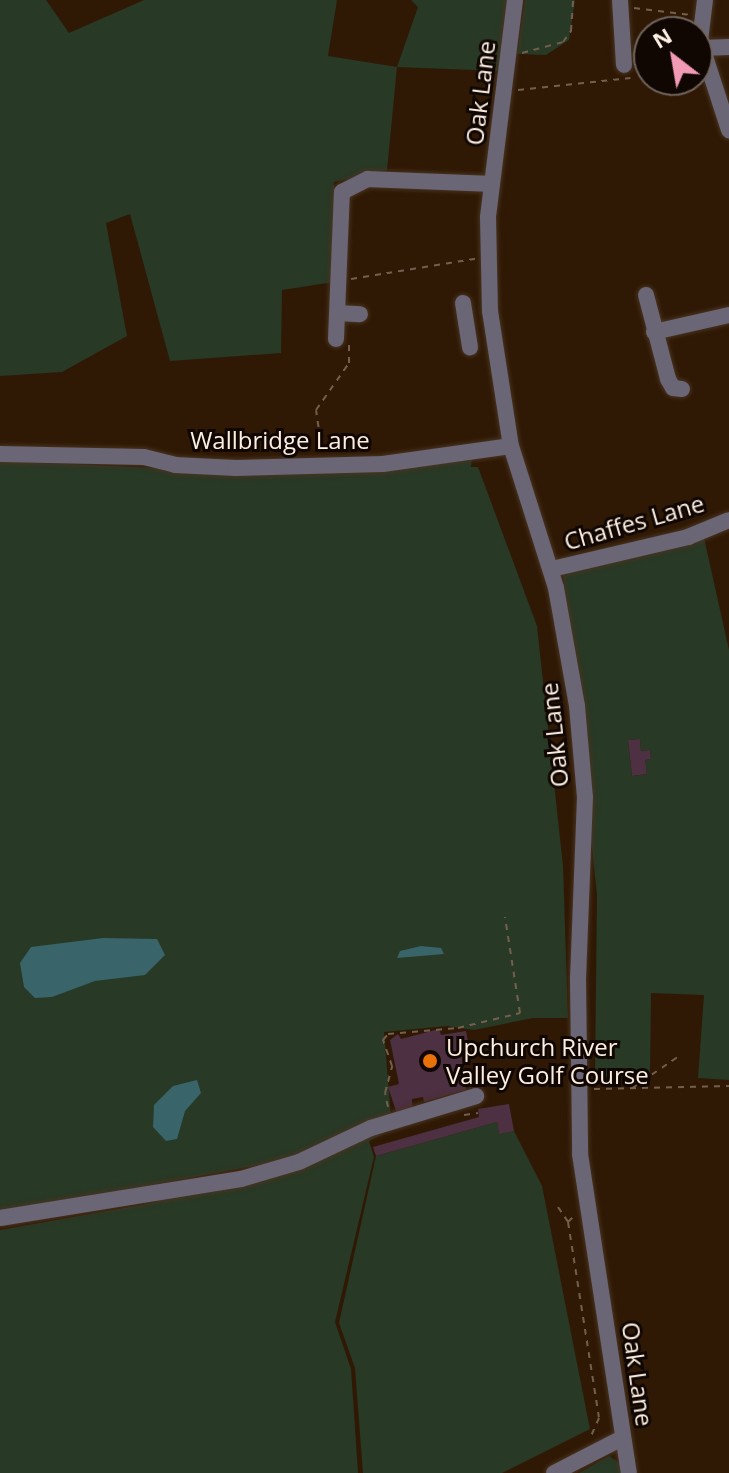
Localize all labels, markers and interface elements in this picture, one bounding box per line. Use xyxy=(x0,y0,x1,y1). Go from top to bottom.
north arrow xyxy=(633,16,713,96)
text: N xyxy=(646,20,677,55)
street label: Oak Lane xyxy=(459,39,501,147)
street label: Wallbridge Lane xyxy=(190,426,370,454)
street label: Chaffes Lane xyxy=(561,488,707,556)
street label: Oak Lane xyxy=(534,681,574,789)
place label: Upchurch River Valley Golf Course xyxy=(446,1033,649,1089)
marker: Upchurch River Valley Golf Course xyxy=(421,1052,439,1070)
street label: Oak Lane xyxy=(616,1320,660,1428)

